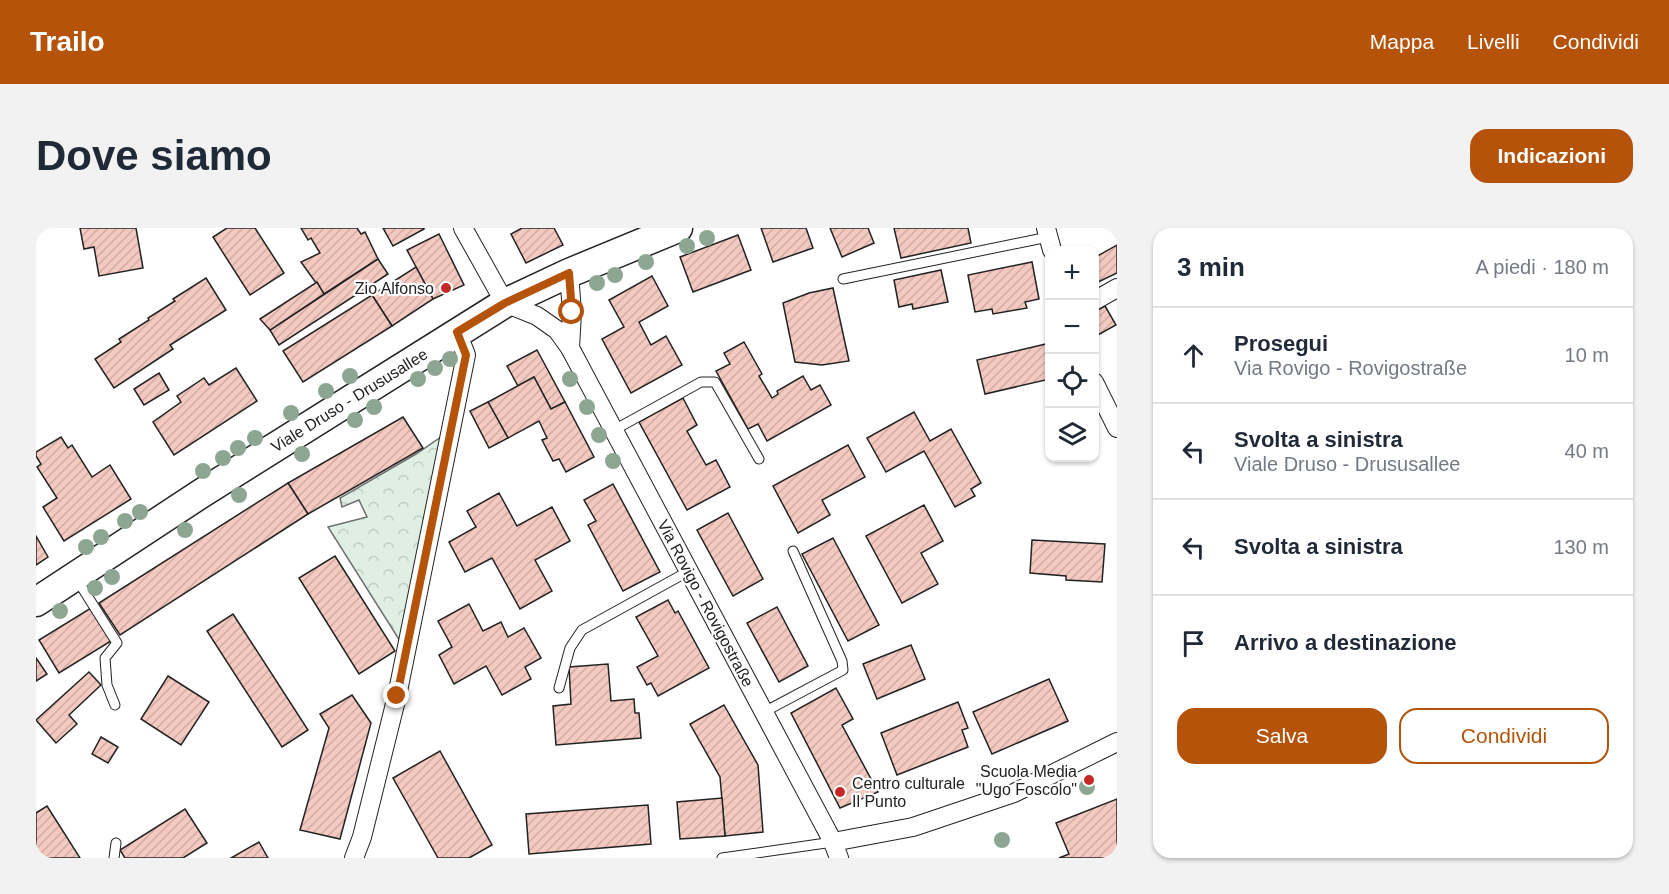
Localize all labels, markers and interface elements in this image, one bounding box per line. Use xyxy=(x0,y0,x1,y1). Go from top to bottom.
text: Trailo xyxy=(30,26,105,57)
text: Mappa xyxy=(1370,30,1434,53)
text: Livelli xyxy=(1467,30,1520,53)
text: Condividi xyxy=(1553,30,1639,53)
button: Indicazioni xyxy=(1470,129,1633,183)
text: Dove siamo xyxy=(36,132,272,179)
map controls xyxy=(1045,246,1099,462)
button: + xyxy=(1045,246,1099,300)
text: 3 min xyxy=(1177,252,1245,282)
text: A piedi · 180 m xyxy=(1476,256,1609,278)
place label: Zio Alfonso xyxy=(355,280,434,297)
marker: Zio Alfonso xyxy=(439,281,453,295)
route start xyxy=(558,298,584,324)
button: − xyxy=(1045,300,1099,354)
text: Prosegui xyxy=(1234,331,1328,356)
icon: ahead xyxy=(1177,339,1210,372)
text: 10 m xyxy=(1565,344,1609,366)
street label: Viale Druso - Drususallee xyxy=(268,345,431,456)
button: locate xyxy=(1045,354,1099,408)
text: Via Rovigo - Rovigostraße xyxy=(1234,357,1467,379)
button: layers xyxy=(1045,408,1099,462)
text: Svolta a sinistra xyxy=(1234,427,1403,452)
icon: left xyxy=(1177,435,1210,468)
text: 40 m xyxy=(1565,440,1609,462)
text: Viale Druso - Drususallee xyxy=(1234,453,1460,475)
street label: Via Rovigo - Rovigostraße xyxy=(654,517,757,690)
icon: left xyxy=(1177,531,1210,564)
text: Svolta a sinistra xyxy=(1234,534,1403,559)
text: 130 m xyxy=(1553,536,1609,558)
icon: arrive xyxy=(1177,627,1210,660)
text: Arrivo a destinazione xyxy=(1234,630,1457,655)
route end xyxy=(383,682,409,708)
button: Salva xyxy=(1177,708,1387,764)
button: Condividi xyxy=(1399,708,1609,764)
place label: Scuola Media "Ugo Foscolo" xyxy=(976,763,1077,798)
marker: Scuola Media "Ugo Foscolo" xyxy=(1082,773,1096,787)
place label: Centro culturale Il Punto xyxy=(852,775,965,810)
marker: Centro culturale Il Punto xyxy=(833,785,847,799)

